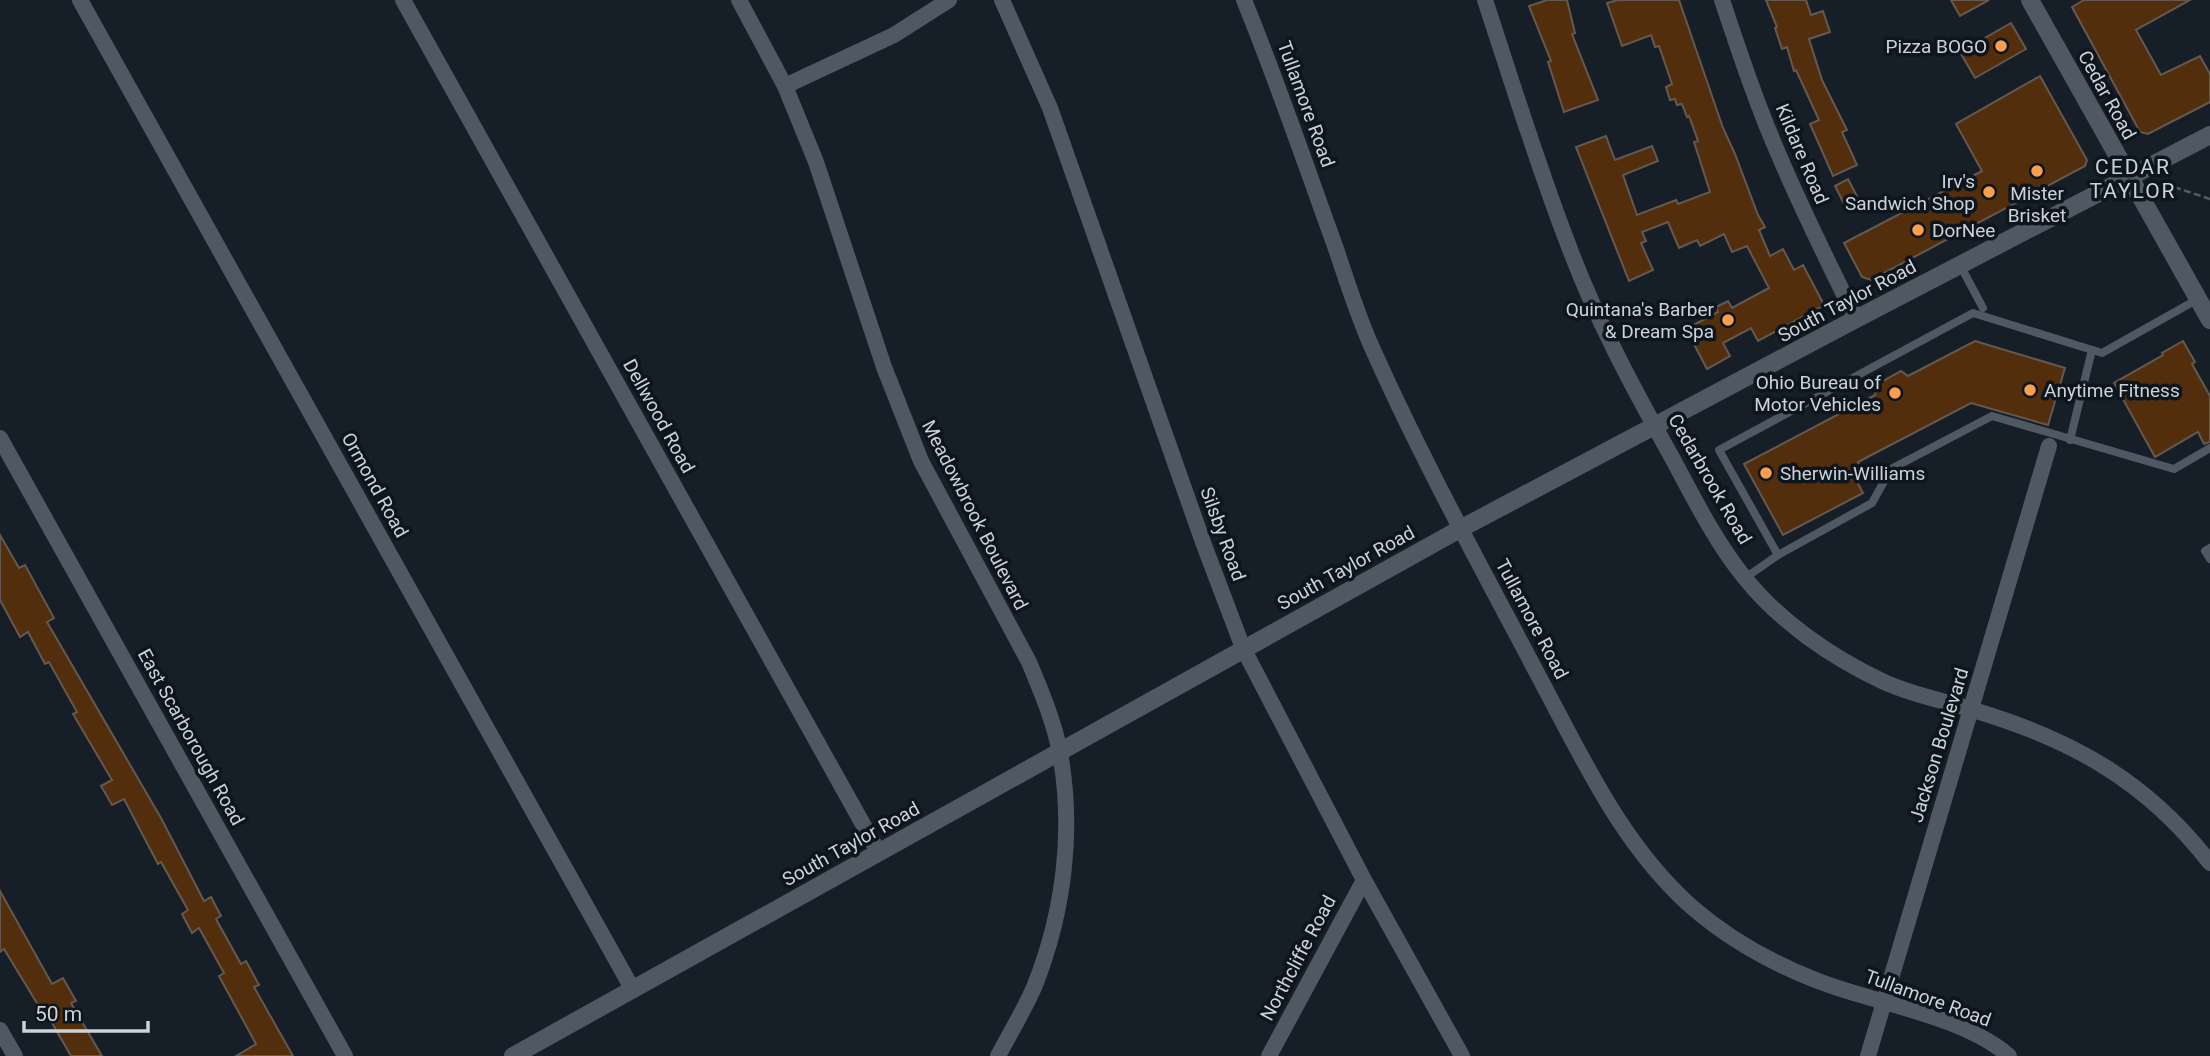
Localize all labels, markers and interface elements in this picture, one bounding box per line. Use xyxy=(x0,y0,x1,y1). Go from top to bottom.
place label: Pizza BOGO xyxy=(1886,35,1987,58)
street label: Tullamore Road xyxy=(1273,38,1339,170)
marker: Pizza BOGO xyxy=(1993,38,2009,54)
street label: Cedar Road xyxy=(2073,46,2141,144)
street label: Kildare Road xyxy=(1771,100,1833,208)
district label: CEDAR TAYLOR xyxy=(2089,155,2177,203)
marker: Mister Brisket xyxy=(2029,163,2045,179)
place label: Irv's Sandwich Shop xyxy=(1845,170,1975,215)
place label: Mister Brisket xyxy=(2008,182,2066,227)
marker: Irv's Sandwich Shop xyxy=(1981,184,1997,200)
place label: DorNee xyxy=(1932,219,1995,242)
marker: DorNee xyxy=(1910,222,1926,238)
street label: South Taylor Road xyxy=(1774,255,1920,347)
place label: Quintana's Barber & Dream Spa xyxy=(1566,298,1715,343)
marker: Quintana's Barber & Dream Spa xyxy=(1720,312,1736,328)
street label: Dellwood Road xyxy=(618,355,700,477)
place label: Ohio Bureau of Motor Vehicles xyxy=(1754,371,1881,416)
place label: Anytime Fitness xyxy=(2044,379,2180,402)
marker: Anytime Fitness xyxy=(2022,382,2038,398)
marker: Ohio Bureau of Motor Vehicles xyxy=(1887,385,1903,401)
street label: Cedarbrook Road xyxy=(1663,410,1757,548)
street label: Meadowbrook Boulevard xyxy=(917,416,1033,614)
street label: Ormond Road xyxy=(337,428,413,542)
place label: Sherwin-Williams xyxy=(1780,462,1925,485)
marker: Sherwin-Williams xyxy=(1758,465,1774,481)
street label: Silsby Road xyxy=(1195,484,1251,584)
street label: South Taylor Road xyxy=(1273,521,1419,615)
street label: Tullamore Road xyxy=(1491,555,1573,683)
street label: East Scarborough Road xyxy=(133,645,249,829)
street label: Jackson Boulevard xyxy=(1905,665,1973,825)
street label: South Taylor Road xyxy=(778,797,924,891)
street label: Northcliffe Road xyxy=(1255,891,1341,1025)
street label: Tullamore Road xyxy=(1862,965,1994,1031)
scale bar xyxy=(24,990,149,1034)
text: 50 m xyxy=(35,1002,82,1026)

